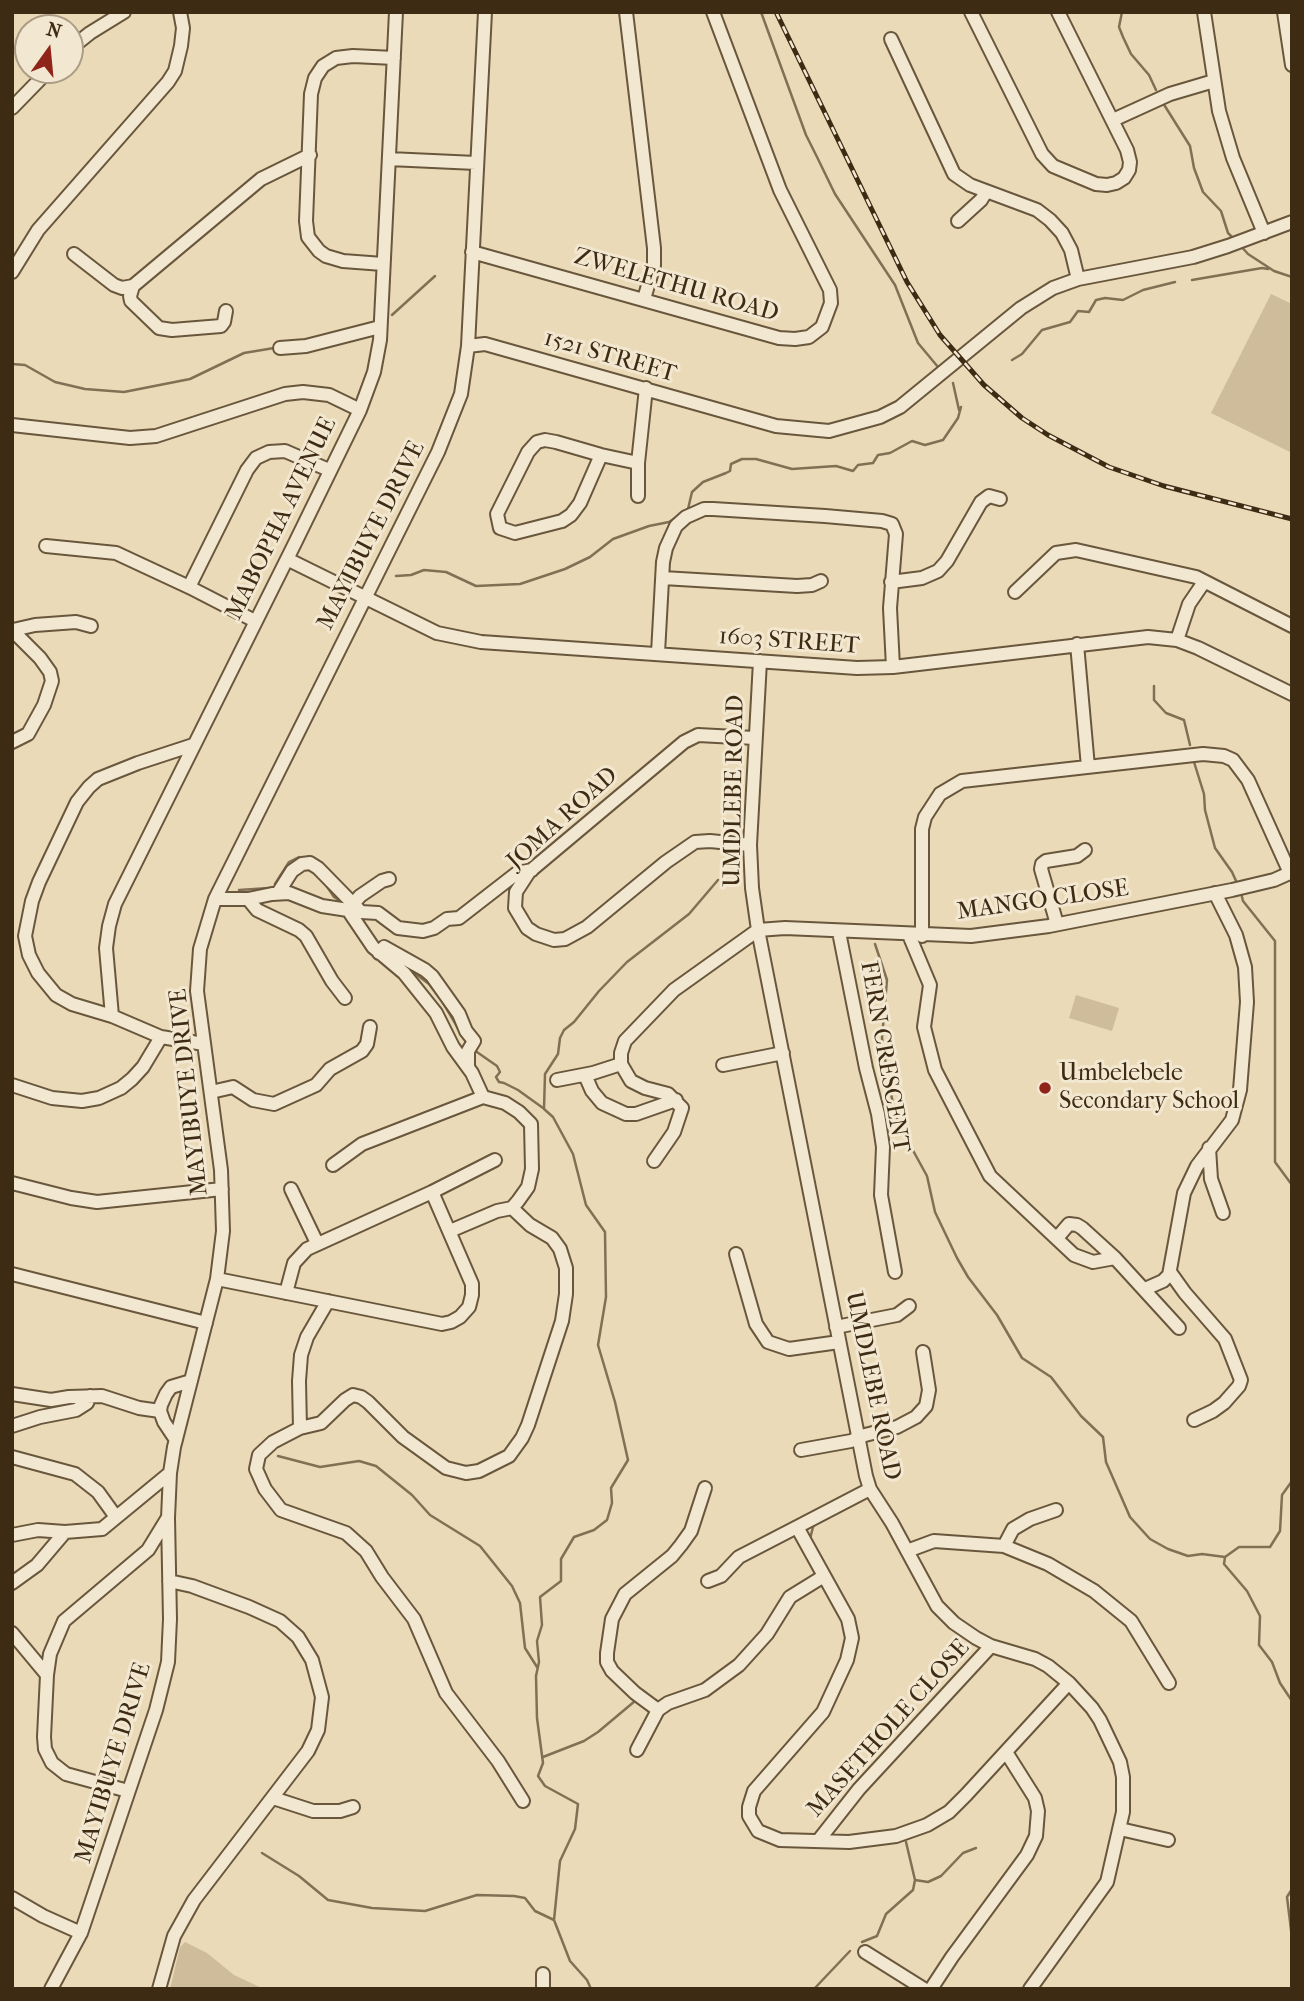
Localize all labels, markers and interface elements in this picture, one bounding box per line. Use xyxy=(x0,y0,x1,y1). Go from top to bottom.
north arrow xyxy=(14,14,84,84)
text: N xyxy=(44,18,64,43)
street label: ZWELETHU ROAD xyxy=(570,243,782,329)
street label: 1521 STREET xyxy=(540,324,680,390)
street label: MABOPHA AVENUE xyxy=(220,413,344,625)
street label: MAYIBUYE DRIVE xyxy=(312,437,432,635)
street label: 1603 STREET xyxy=(718,623,860,661)
street label: UMDLEBE ROAD xyxy=(719,695,751,887)
street label: JOMA ROAD xyxy=(502,762,624,876)
street label: MANGO CLOSE xyxy=(955,875,1131,927)
street label: FERN CRESCENT xyxy=(853,959,915,1155)
street label: MAYIBUYE DRIVE xyxy=(165,987,215,1197)
place label: Umbelebele Secondary School xyxy=(1059,1060,1239,1116)
marker: Umbelebele Secondary School xyxy=(1037,1080,1053,1096)
street label: UMDLEBE ROAD xyxy=(838,1289,906,1483)
street label: MASETHOLE CLOSE xyxy=(802,1634,976,1824)
street label: MAYIBUYE DRIVE xyxy=(70,1659,158,1867)

